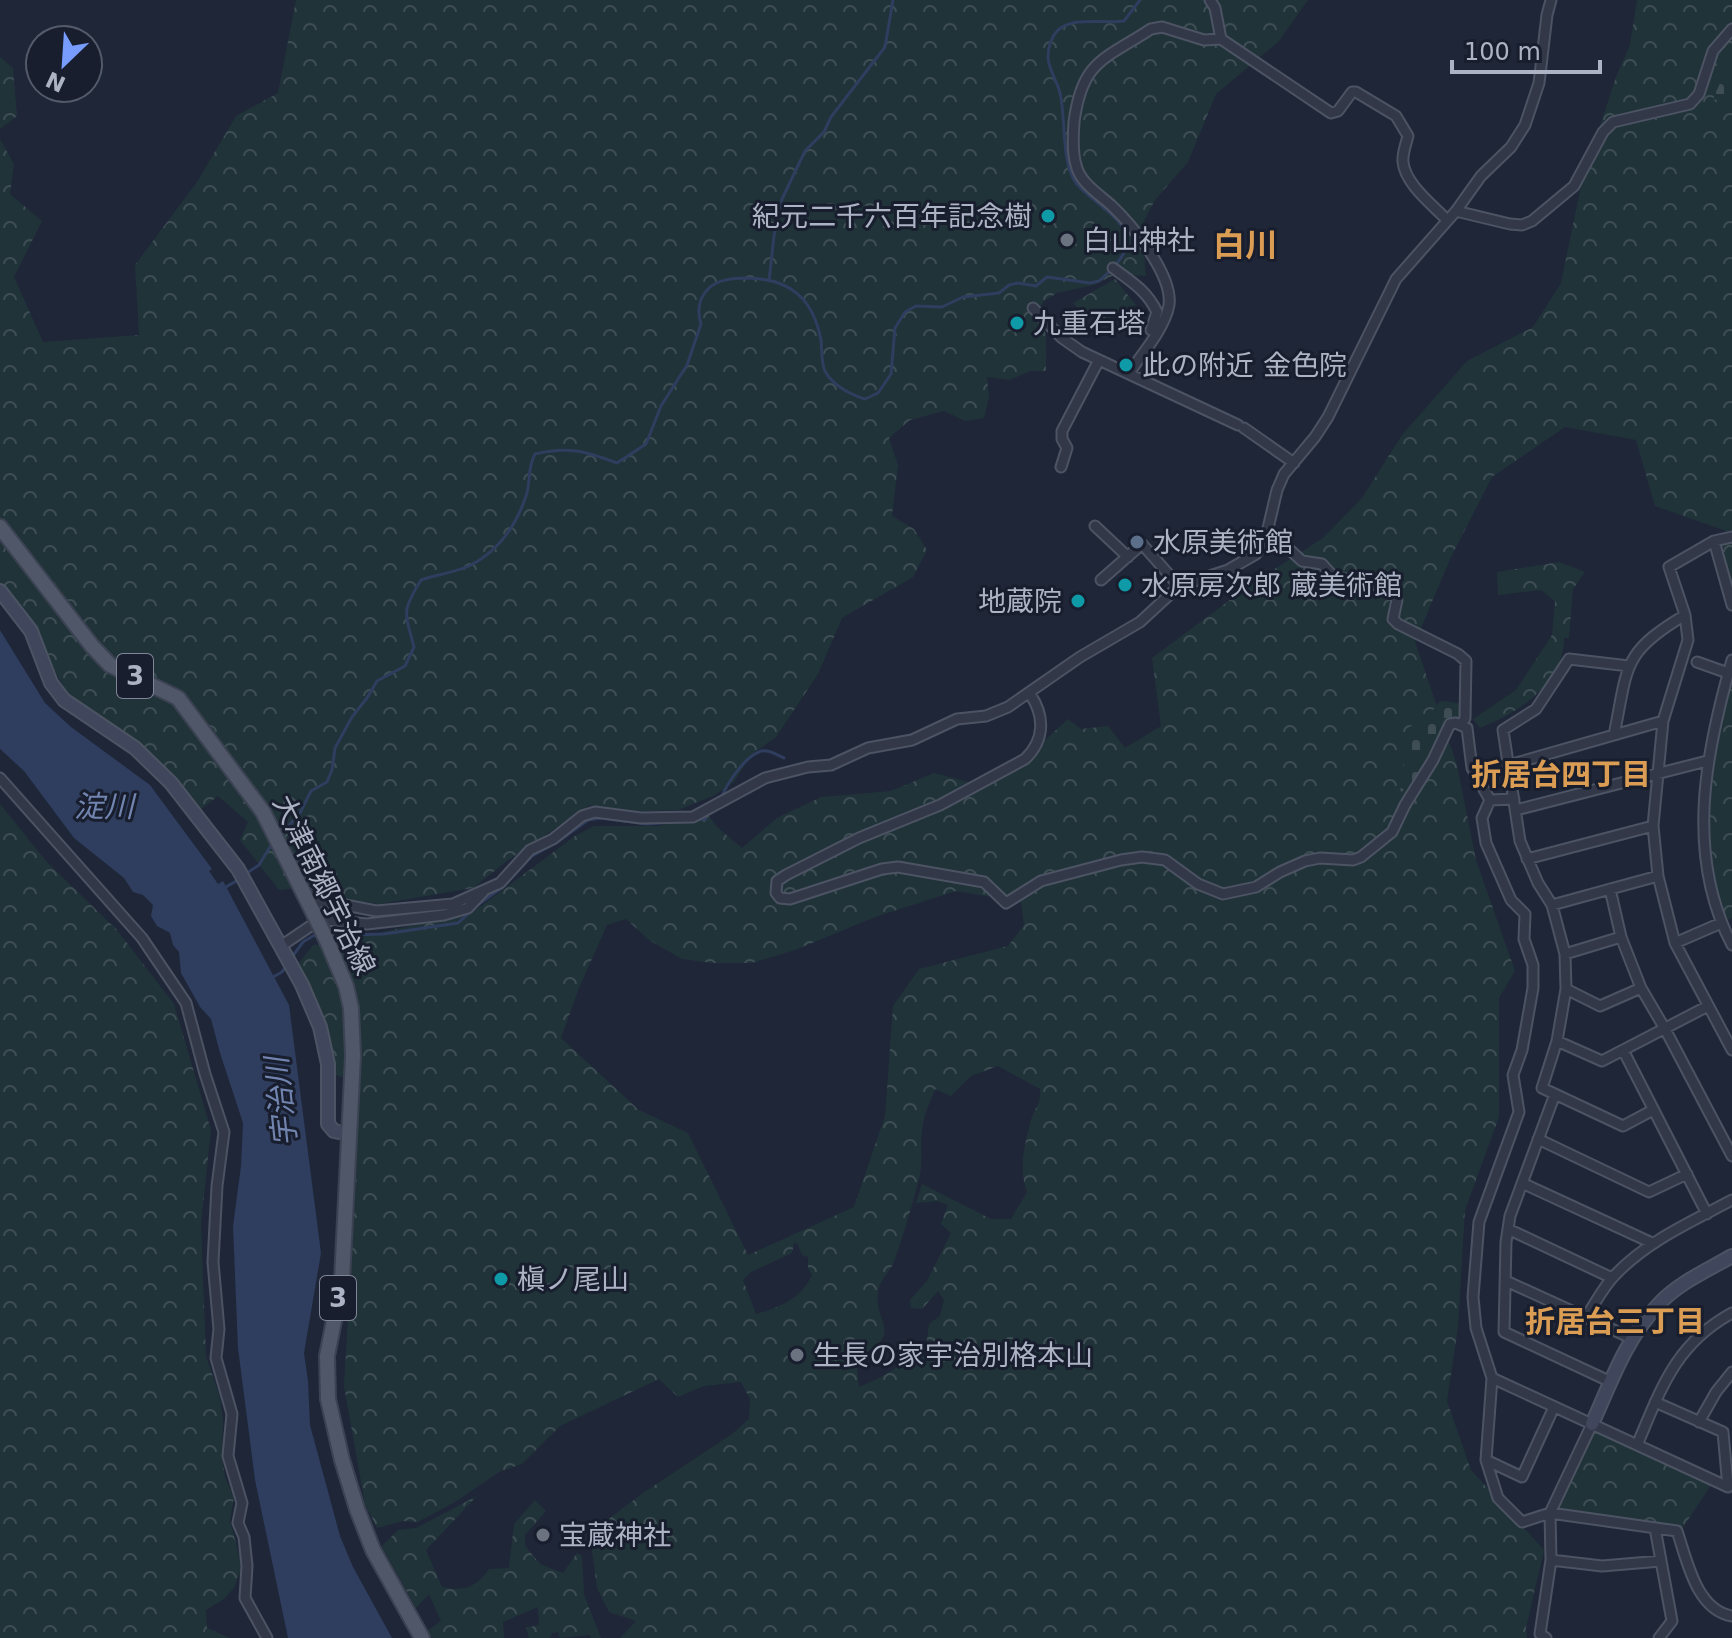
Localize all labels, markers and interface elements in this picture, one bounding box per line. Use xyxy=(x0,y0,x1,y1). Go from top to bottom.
north arrow xyxy=(24,24,104,104)
scale bar xyxy=(1452,24,1600,74)
text: 100 m xyxy=(1464,38,1541,66)
text: N xyxy=(42,66,69,97)
place label: 紀元二千六百年記念樹 xyxy=(752,200,1032,233)
marker: 紀元二千六百年記念樹 xyxy=(1039,207,1057,225)
place label: 白山神社 xyxy=(1083,224,1195,257)
district label: 白川 xyxy=(1213,226,1277,264)
marker: 白山神社 xyxy=(1058,231,1076,249)
place label: 九重石塔 xyxy=(1033,307,1145,340)
marker: 九重石塔 xyxy=(1008,314,1026,332)
place label: 此の附近 金色院 xyxy=(1142,349,1347,382)
marker: 此の附近 金色院 xyxy=(1117,356,1135,374)
place label: 水原美術館 xyxy=(1153,526,1293,559)
marker: 水原美術館 xyxy=(1128,533,1146,551)
place label: 水原房次郎 蔵美術館 xyxy=(1141,569,1402,602)
marker: 水原房次郎 蔵美術館 xyxy=(1116,576,1134,594)
place label: 地蔵院 xyxy=(978,585,1062,618)
marker: 地蔵院 xyxy=(1069,592,1087,610)
road number: 3 xyxy=(117,654,153,698)
district label: 折居台四丁目 xyxy=(1471,757,1651,792)
water label: 淀川 xyxy=(74,789,137,824)
street label: 大津南郷宇治線 xyxy=(266,790,382,980)
water label: 宇治川 xyxy=(259,1052,303,1149)
place label: 槇ノ尾山 xyxy=(517,1263,629,1296)
marker: 槇ノ尾山 xyxy=(492,1270,510,1288)
road number: 3 xyxy=(320,1276,356,1320)
district label: 折居台三丁目 xyxy=(1525,1304,1705,1339)
place label: 生長の家宇治別格本山 xyxy=(813,1339,1093,1372)
marker: 生長の家宇治別格本山 xyxy=(788,1346,806,1364)
place label: 宝蔵神社 xyxy=(559,1519,671,1552)
marker: 宝蔵神社 xyxy=(534,1526,552,1544)

